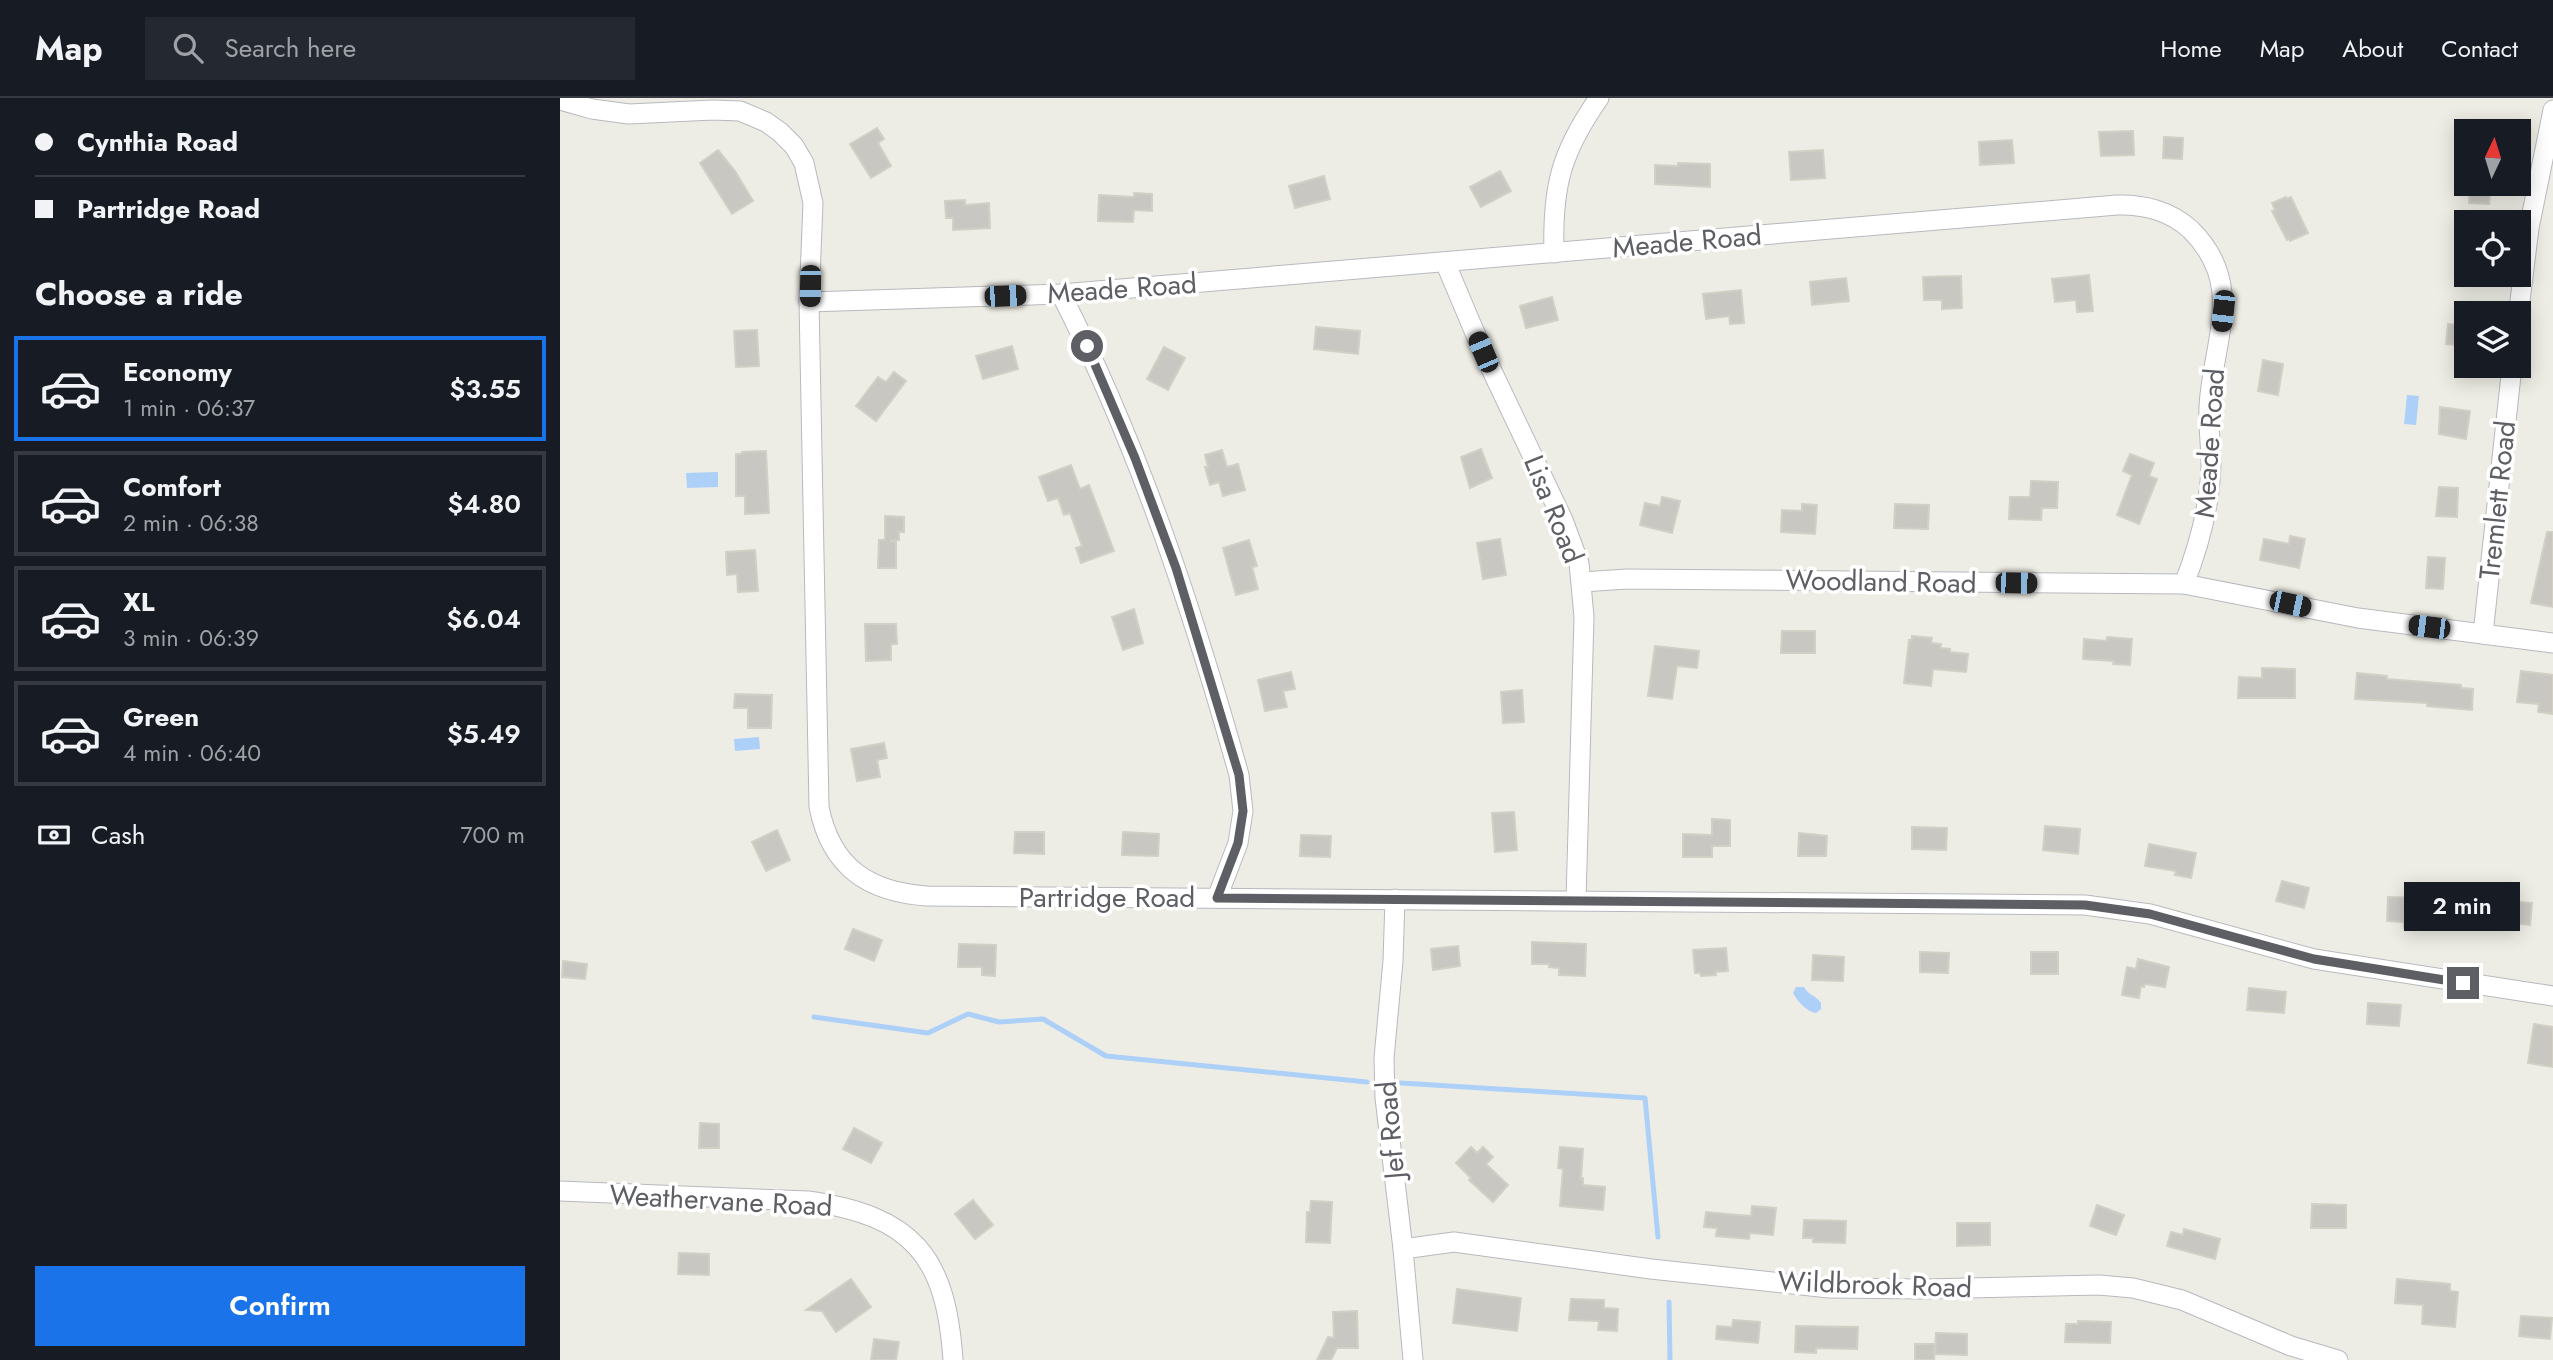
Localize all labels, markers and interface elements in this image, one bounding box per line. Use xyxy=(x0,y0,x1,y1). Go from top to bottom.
search box xyxy=(145,17,635,80)
text: Map xyxy=(35,25,103,72)
icon: search xyxy=(169,29,207,67)
text: Search here xyxy=(225,29,356,67)
text: Home xyxy=(2160,31,2222,66)
text: Map xyxy=(2260,31,2304,66)
text: About xyxy=(2342,31,2403,66)
text: Contact xyxy=(2441,31,2518,66)
north arrow xyxy=(2454,119,2530,196)
map controls xyxy=(2454,119,2531,378)
text: Cynthia Road xyxy=(77,123,238,161)
text: Partridge Road xyxy=(77,190,260,228)
button: locate xyxy=(2454,210,2531,287)
street label: Meade Road xyxy=(1611,215,1763,268)
street label: Meade Road xyxy=(1046,263,1198,314)
car xyxy=(800,265,821,307)
text: Choose a ride xyxy=(35,271,243,317)
car xyxy=(984,285,1027,307)
car xyxy=(2211,289,2236,333)
button: layers xyxy=(2454,301,2531,378)
car xyxy=(1466,329,1501,375)
route start xyxy=(1071,330,1103,362)
text: Economy xyxy=(123,353,232,391)
icon: car xyxy=(39,357,102,420)
street label: Meade Road xyxy=(2184,367,2235,519)
text: $3.55 xyxy=(450,370,521,408)
text: 1 min · 06:37 xyxy=(123,391,255,425)
street label: Tremlett Road xyxy=(2469,419,2526,581)
street label: Lisa Road xyxy=(1513,449,1594,569)
text: Comfort xyxy=(123,468,221,506)
icon: car xyxy=(39,472,102,535)
text: $4.80 xyxy=(447,485,521,523)
text: 2 min · 06:38 xyxy=(123,506,259,540)
street label: Woodland Road xyxy=(1785,559,1977,604)
car xyxy=(1995,572,2038,594)
text: XL xyxy=(123,583,155,621)
icon: car xyxy=(39,587,102,650)
car xyxy=(2268,589,2313,619)
text: $6.04 xyxy=(446,600,521,638)
car xyxy=(2407,614,2452,640)
text: 3 min · 06:39 xyxy=(123,621,259,655)
text: Green xyxy=(123,698,199,736)
icon: car xyxy=(39,702,102,765)
text: $5.49 xyxy=(447,715,521,753)
text: 4 min · 06:40 xyxy=(123,736,261,770)
icon: cash xyxy=(35,816,73,854)
text: Cash xyxy=(91,816,145,854)
text: 700 m xyxy=(460,818,525,852)
street label: Partridge Road xyxy=(1019,877,1195,918)
callout: 2 min xyxy=(2405,882,2521,930)
text: 2 min xyxy=(2432,889,2492,923)
route end xyxy=(2447,967,2479,999)
street label: Jef Road xyxy=(1366,1079,1416,1185)
street label: Weathervane Road xyxy=(608,1174,834,1227)
street label: Wildbrook Road xyxy=(1777,1261,1973,1308)
button: Confirm xyxy=(35,1266,525,1346)

